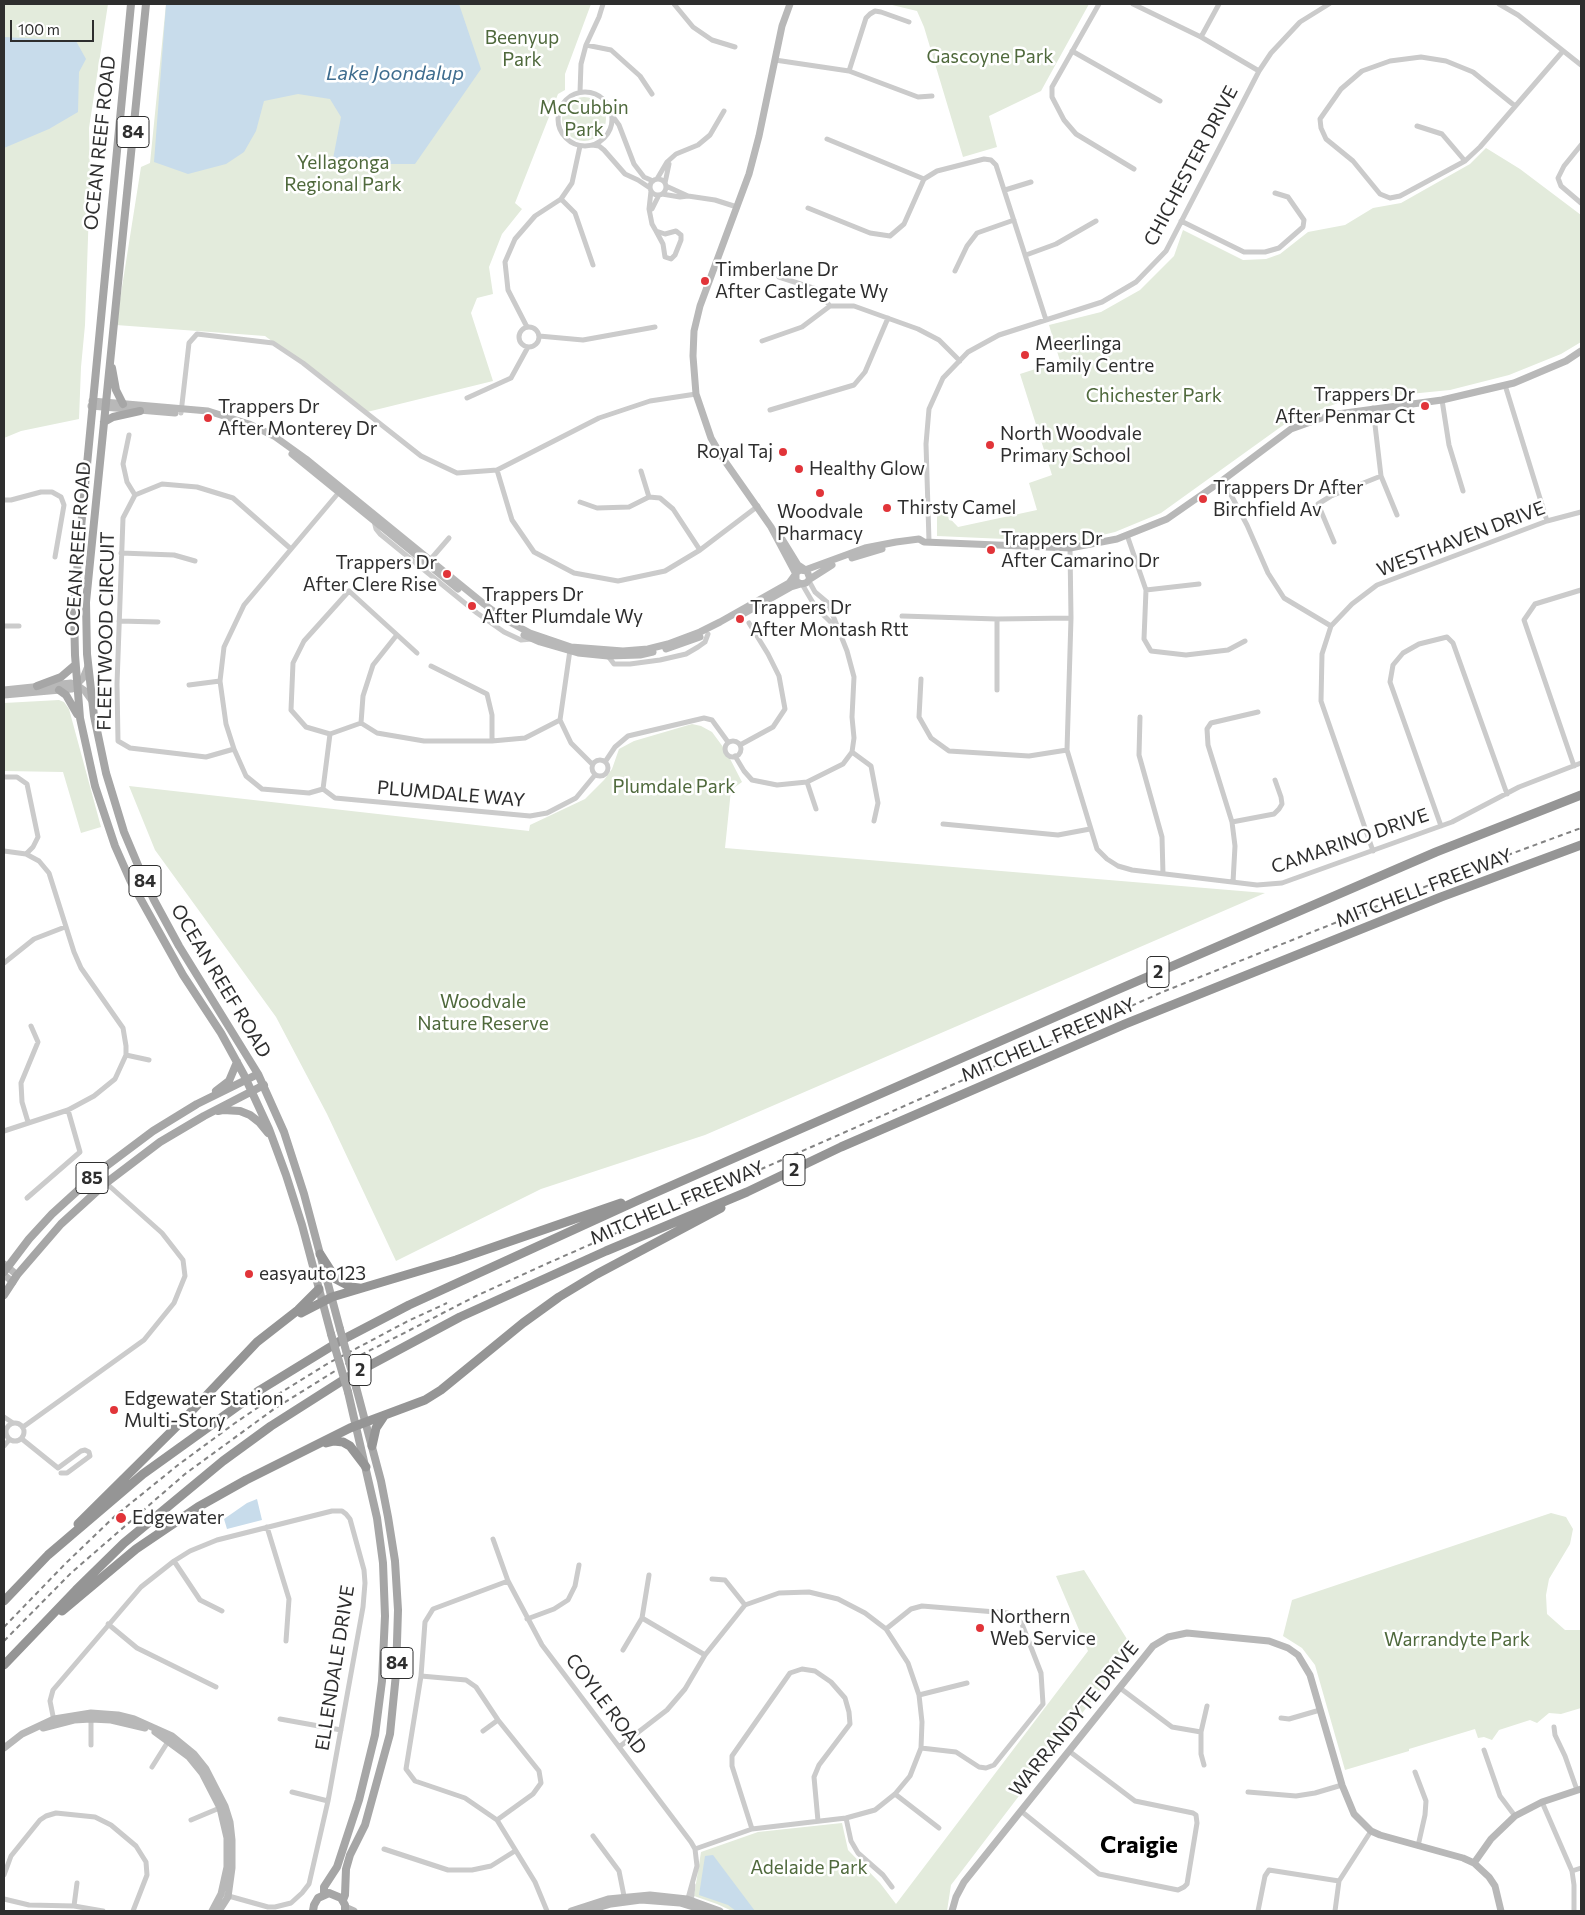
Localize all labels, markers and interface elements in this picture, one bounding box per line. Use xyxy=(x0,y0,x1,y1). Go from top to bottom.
scale bar xyxy=(12,10,96,42)
text: 100 m xyxy=(18,20,60,38)
park label: Beenyup Park xyxy=(485,27,559,71)
park label: Gascoyne Park xyxy=(926,46,1054,68)
street label: OCEAN REEF ROAD xyxy=(80,55,120,231)
water label: Lake Joondalup xyxy=(326,61,464,85)
street label: CHICHESTER DRIVE xyxy=(1139,82,1243,250)
park label: McCubbin Park xyxy=(539,97,629,141)
road number: 84 xyxy=(117,116,149,148)
park label: Yellagonga Regional Park xyxy=(284,152,402,196)
place label: Timberlane Dr After Castlegate Wy xyxy=(715,259,888,303)
marker: Timberlane Dr After Castlegate Wy xyxy=(699,275,711,287)
place label: Meerlinga Family Centre xyxy=(1035,333,1154,377)
marker: Meerlinga Family Centre xyxy=(1019,349,1031,361)
place label: Trappers Dr After Penmar Ct xyxy=(1275,384,1415,428)
park label: Chichester Park xyxy=(1086,385,1222,407)
place label: Trappers Dr After Monterey Dr xyxy=(218,396,377,440)
marker: Trappers Dr After Penmar Ct xyxy=(1419,400,1431,412)
marker: Trappers Dr After Monterey Dr xyxy=(202,412,214,424)
place label: North Woodvale Primary School xyxy=(1000,423,1142,467)
marker: North Woodvale Primary School xyxy=(984,439,996,451)
place label: Royal Taj xyxy=(697,441,773,463)
marker: Royal Taj xyxy=(777,446,789,458)
place label: Healthy Glow xyxy=(809,458,925,480)
street label: OCEAN REEF ROAD xyxy=(61,461,95,637)
marker: Healthy Glow xyxy=(793,463,805,475)
place label: Trappers Dr After Birchfield Av xyxy=(1213,477,1364,521)
marker: Woodvale Pharmacy xyxy=(814,487,826,499)
marker: Trappers Dr After Birchfield Av xyxy=(1197,493,1209,505)
street label: WESTHAVEN DRIVE xyxy=(1374,496,1548,582)
place label: Thirsty Camel xyxy=(897,497,1016,519)
place label: Woodvale Pharmacy xyxy=(777,501,863,545)
marker: Thirsty Camel xyxy=(881,502,893,514)
place label: Trappers Dr After Camarino Dr xyxy=(1001,528,1160,572)
street label: FLEETWOOD CIRCUIT xyxy=(93,531,119,731)
marker: Trappers Dr After Camarino Dr xyxy=(985,544,997,556)
place label: Trappers Dr After Clere Rise xyxy=(303,552,437,596)
marker: Trappers Dr After Clere Rise xyxy=(441,568,453,580)
place label: Trappers Dr After Plumdale Wy xyxy=(482,584,643,628)
place label: Trappers Dr After Montash Rtt xyxy=(750,597,909,641)
marker: Trappers Dr After Plumdale Wy xyxy=(466,600,478,612)
marker: Trappers Dr After Montash Rtt xyxy=(734,613,746,625)
street label: PLUMDALE WAY xyxy=(376,776,526,812)
park label: Plumdale Park xyxy=(612,776,736,798)
street label: CAMARINO DRIVE xyxy=(1268,803,1432,879)
street label: MITCHELL FREEWAY xyxy=(1333,844,1515,932)
road number: 84 xyxy=(129,866,161,896)
street label: OCEAN REEF ROAD xyxy=(166,900,276,1062)
road number: 2 xyxy=(1147,956,1169,988)
park label: Woodvale Nature Reserve xyxy=(417,991,549,1035)
street label: MITCHELL FREEWAY xyxy=(957,993,1139,1087)
road number: 2 xyxy=(783,1154,805,1186)
street label: MITCHELL FREEWAY xyxy=(586,1156,768,1250)
road number: 85 xyxy=(76,1162,108,1194)
place label: easyauto123 xyxy=(259,1263,366,1285)
marker: easyauto123 xyxy=(243,1268,255,1280)
road number: 2 xyxy=(349,1354,371,1386)
place label: Edgewater Station Multi-Story xyxy=(124,1388,284,1432)
marker: Edgewater Station Multi-Story xyxy=(108,1404,120,1416)
place label: Edgewater xyxy=(132,1507,224,1529)
marker: Edgewater xyxy=(114,1511,128,1525)
street label: ELLENDALE DRIVE xyxy=(311,1584,359,1752)
place label: Northern Web Service xyxy=(990,1606,1096,1650)
marker: Northern Web Service xyxy=(974,1622,986,1634)
park label: Warrandyte Park xyxy=(1384,1629,1530,1651)
street label: WARRANDYTE DRIVE xyxy=(1004,1637,1144,1801)
road number: 84 xyxy=(381,1648,413,1679)
street label: COYLE ROAD xyxy=(561,1649,651,1759)
district label: Craigie xyxy=(1100,1831,1178,1859)
park label: Adelaide Park xyxy=(750,1857,868,1879)

